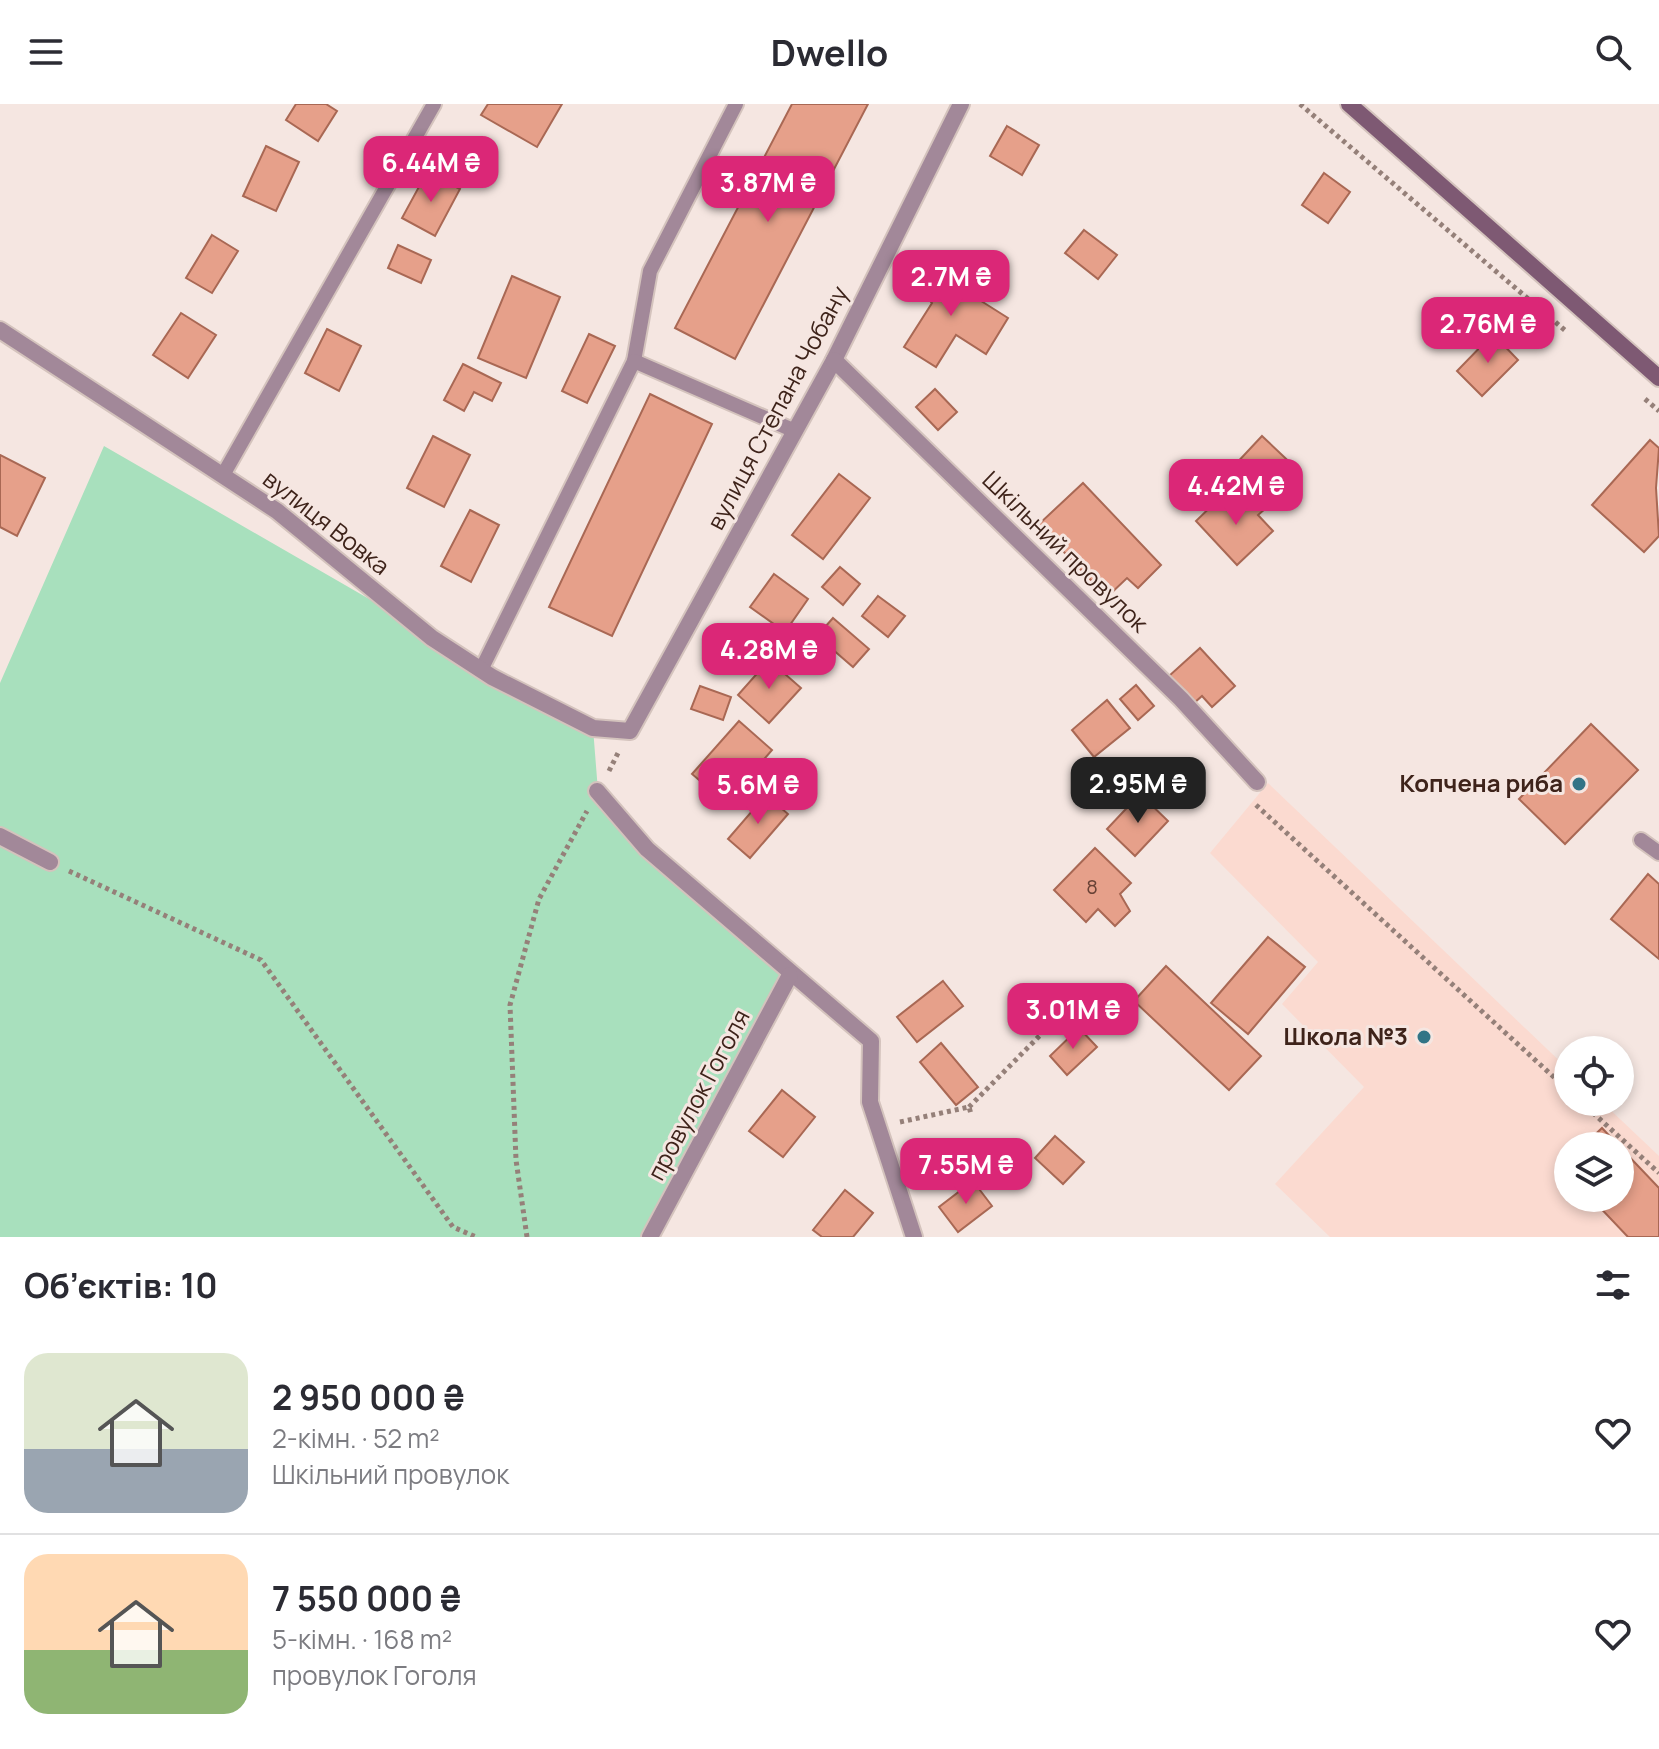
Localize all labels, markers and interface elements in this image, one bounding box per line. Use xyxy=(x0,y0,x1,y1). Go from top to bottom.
text: Dwello xyxy=(771,28,888,77)
icon: menu xyxy=(24,30,68,74)
icon: search xyxy=(1591,30,1635,74)
pin: 6.44M ₴ xyxy=(357,136,505,204)
text: 6.44M ₴ xyxy=(381,144,481,180)
pin: 3.87M ₴ xyxy=(694,156,842,224)
text: 3.87M ₴ xyxy=(720,164,816,200)
pin: 2.7M ₴ xyxy=(886,250,1016,318)
text: 2.7M ₴ xyxy=(911,258,991,294)
street label: вулиця Степана Чобану xyxy=(698,279,855,535)
pin: 2.76M ₴ xyxy=(1414,297,1562,365)
text: 2.76M ₴ xyxy=(1439,305,1537,341)
pin: 4.42M ₴ xyxy=(1162,459,1310,527)
street label: вулиця Вовка xyxy=(257,462,397,582)
street label: Шкільний провулок xyxy=(976,463,1157,640)
text: 4.42M ₴ xyxy=(1187,467,1285,503)
pin: 4.28M ₴ xyxy=(695,623,843,691)
text: 4.28M ₴ xyxy=(720,631,818,667)
pin: 2.95M ₴ xyxy=(1064,757,1212,825)
pin: 5.6M ₴ xyxy=(693,758,823,826)
text: 2.95M ₴ xyxy=(1089,765,1187,801)
text: 5.6M ₴ xyxy=(716,766,800,802)
place label: Копчена риба xyxy=(1400,766,1563,799)
marker: Копчена риба xyxy=(1570,775,1588,793)
house number: 8 xyxy=(1086,873,1098,900)
pin: 3.01M ₴ xyxy=(999,983,1147,1051)
text: 3.01M ₴ xyxy=(1025,991,1121,1027)
street label: провулок Гоголя xyxy=(639,1003,757,1185)
place label: Школа №3 xyxy=(1284,1019,1408,1052)
marker: Школа №3 xyxy=(1415,1028,1433,1046)
map controls xyxy=(1554,1036,1634,1212)
button: locate xyxy=(1554,1036,1634,1116)
button: layers xyxy=(1554,1132,1634,1212)
pin: 7.55M ₴ xyxy=(892,1138,1040,1206)
text: 7.55M ₴ xyxy=(918,1146,1014,1182)
text: Об’єктів: 10 xyxy=(24,1262,218,1308)
icon: filters xyxy=(1591,1263,1635,1307)
text: 2 950 000 ₴ xyxy=(272,1374,465,1420)
icon: home xyxy=(88,1385,184,1481)
icon: heart xyxy=(1591,1411,1635,1455)
text: 2-кімн. · 52 m² xyxy=(272,1420,440,1456)
text: Шкільний провулок xyxy=(272,1456,509,1492)
text: 7 550 000 ₴ xyxy=(272,1575,461,1621)
icon: home xyxy=(88,1586,184,1682)
icon: heart xyxy=(1591,1612,1635,1656)
text: 5-кімн. · 168 m² xyxy=(272,1621,452,1657)
text: провулок Гоголя xyxy=(272,1657,477,1693)

